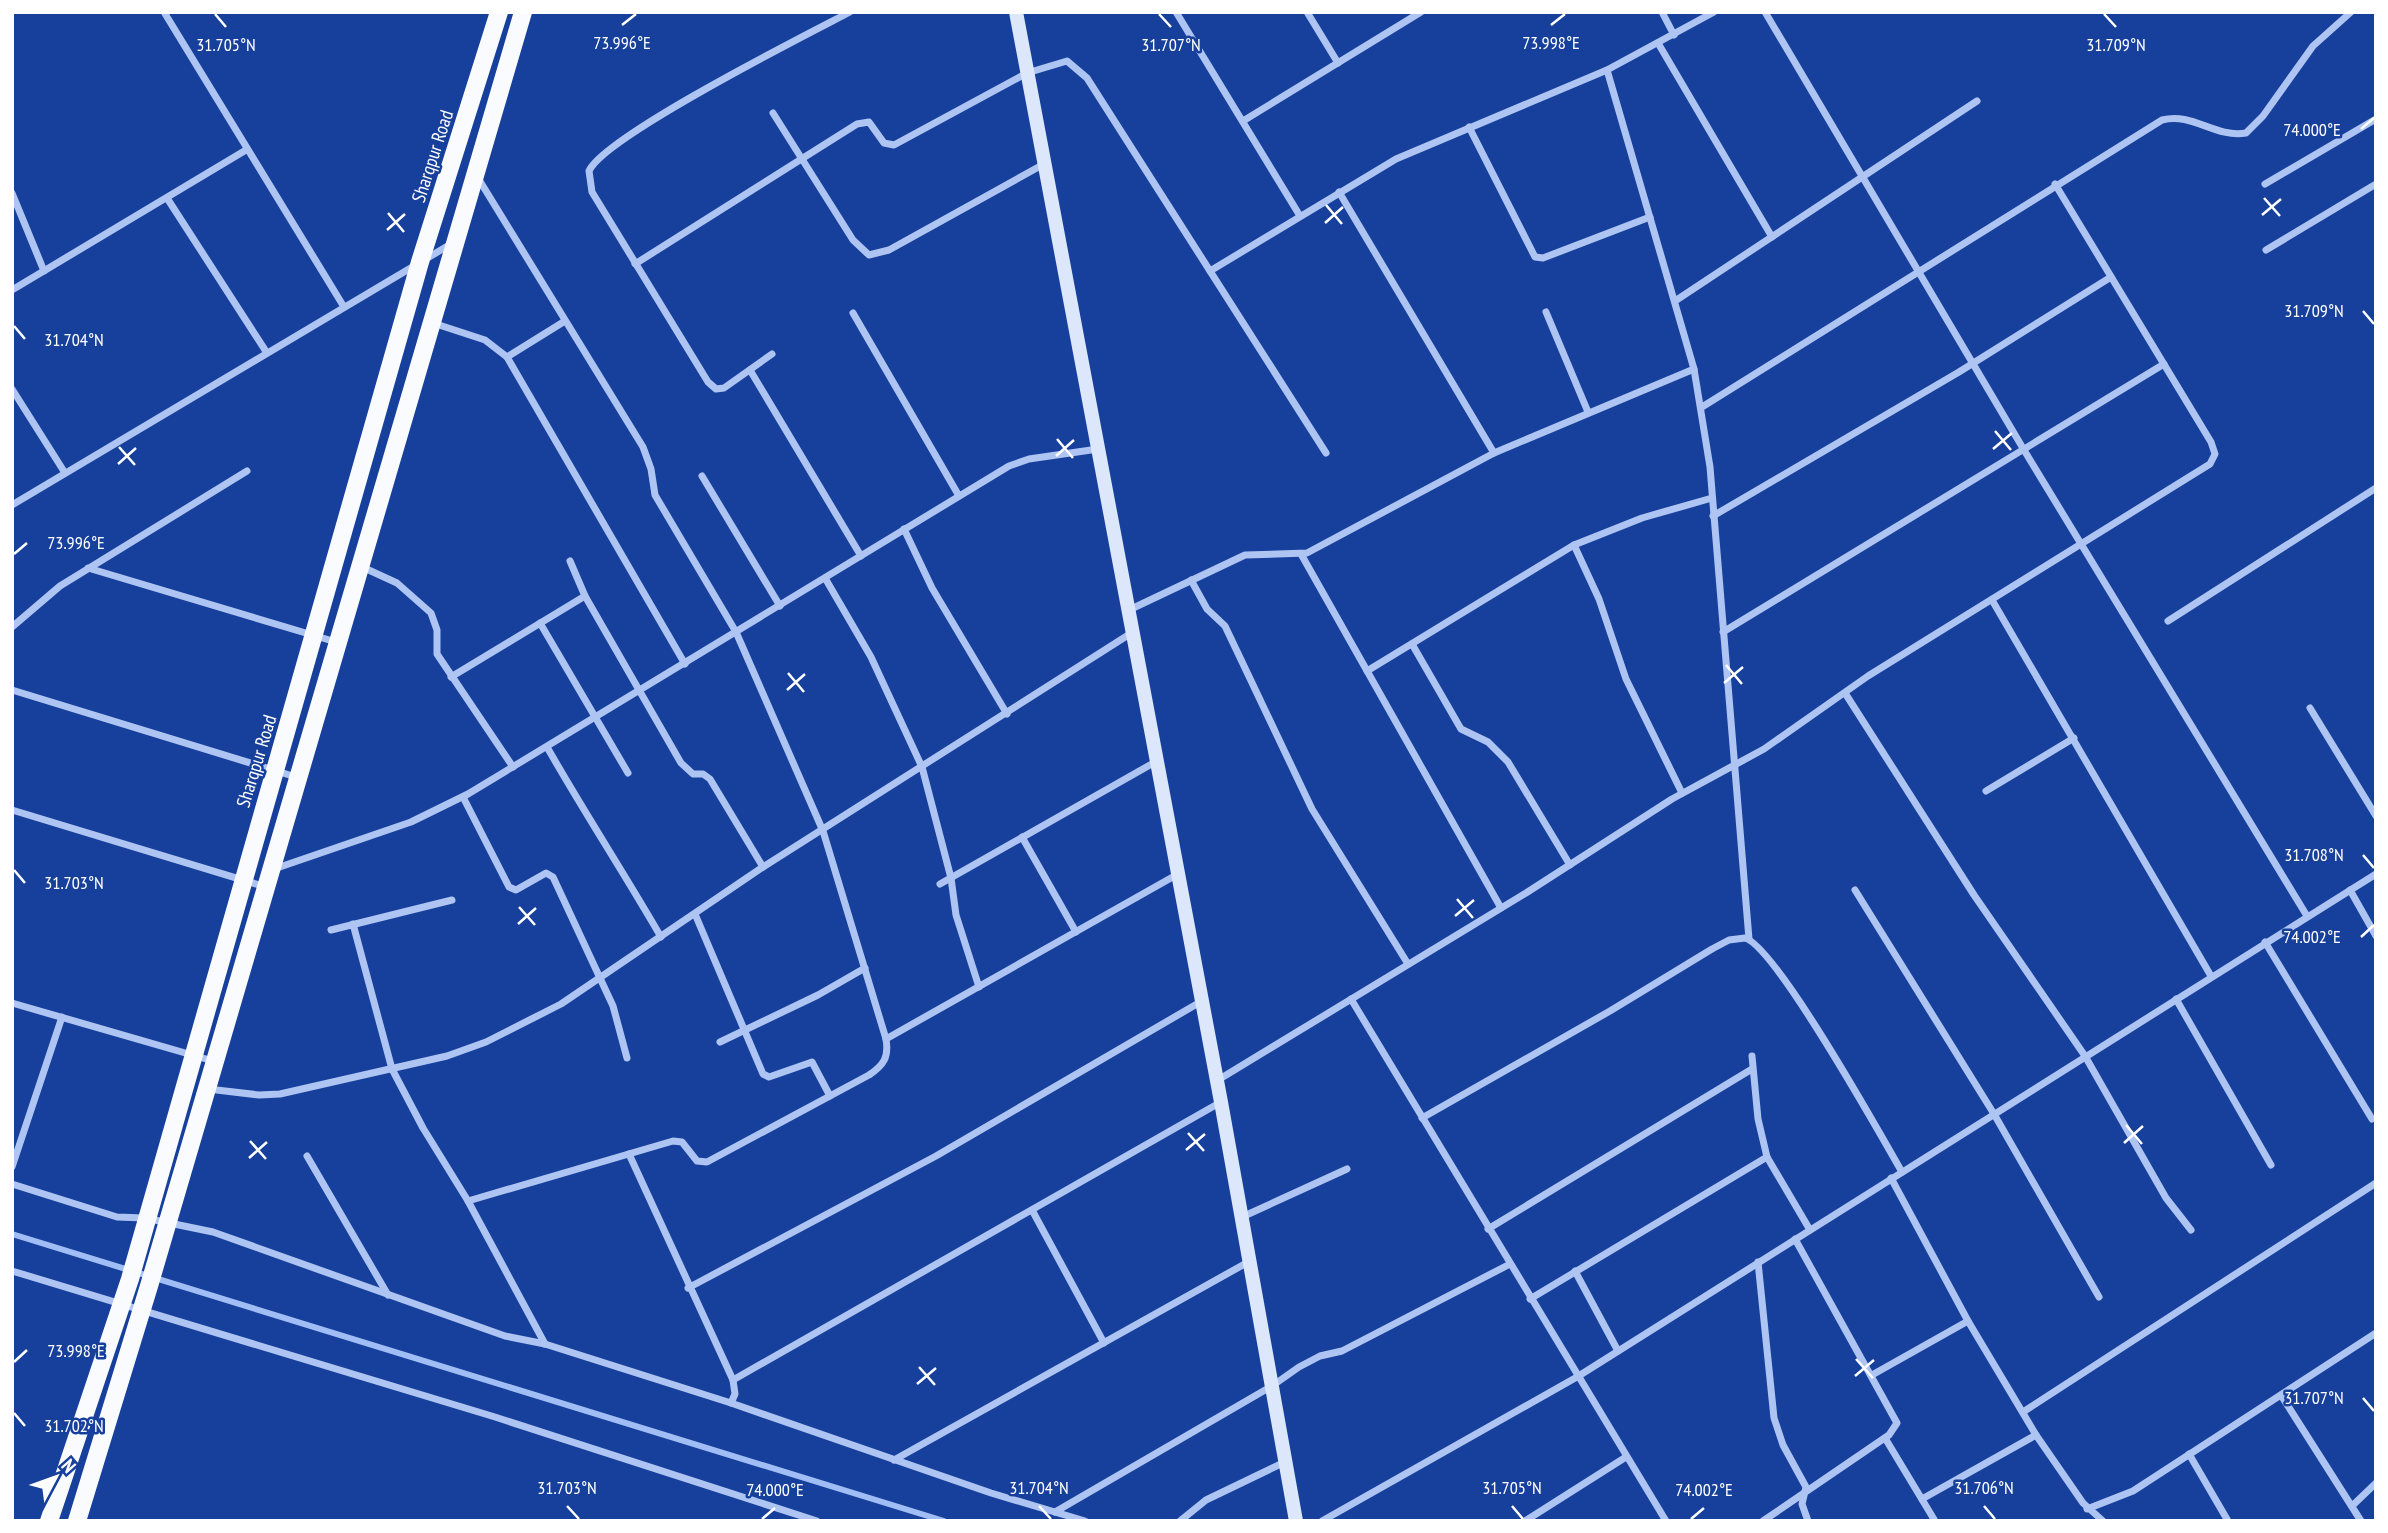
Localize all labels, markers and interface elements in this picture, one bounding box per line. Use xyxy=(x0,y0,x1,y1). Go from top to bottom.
text: 73.996°E xyxy=(593,31,651,54)
text: 73.998°E xyxy=(1522,31,1580,54)
text: 31.705°N xyxy=(196,33,256,56)
text: 31.707°N xyxy=(1141,33,1201,56)
text: 31.709°N xyxy=(2086,33,2146,56)
street label: Sharqpur Road xyxy=(406,107,458,205)
text: 74.000°E xyxy=(2283,118,2341,141)
text: 31.709°N xyxy=(2284,299,2344,322)
text: 31.704°N xyxy=(44,328,104,351)
text: 73.996°E xyxy=(47,531,105,554)
street label: Sharqpur Road xyxy=(231,712,281,810)
text: 31.708°N xyxy=(2284,843,2344,866)
text: 31.703°N xyxy=(44,871,104,894)
text: 74.002°E xyxy=(2283,925,2341,948)
text: 73.998°E xyxy=(47,1339,105,1362)
text: 31.707°N xyxy=(2284,1386,2344,1409)
text: 31.702°N xyxy=(44,1414,104,1437)
north arrow xyxy=(21,1442,91,1512)
text: N xyxy=(56,1454,81,1478)
text: 31.703°N xyxy=(537,1476,597,1499)
text: 31.704°N xyxy=(1009,1476,1069,1499)
text: 31.705°N xyxy=(1482,1476,1542,1499)
text: 31.706°N xyxy=(1954,1476,2014,1499)
text: 74.000°E xyxy=(746,1478,804,1501)
text: 74.002°E xyxy=(1675,1478,1733,1501)

